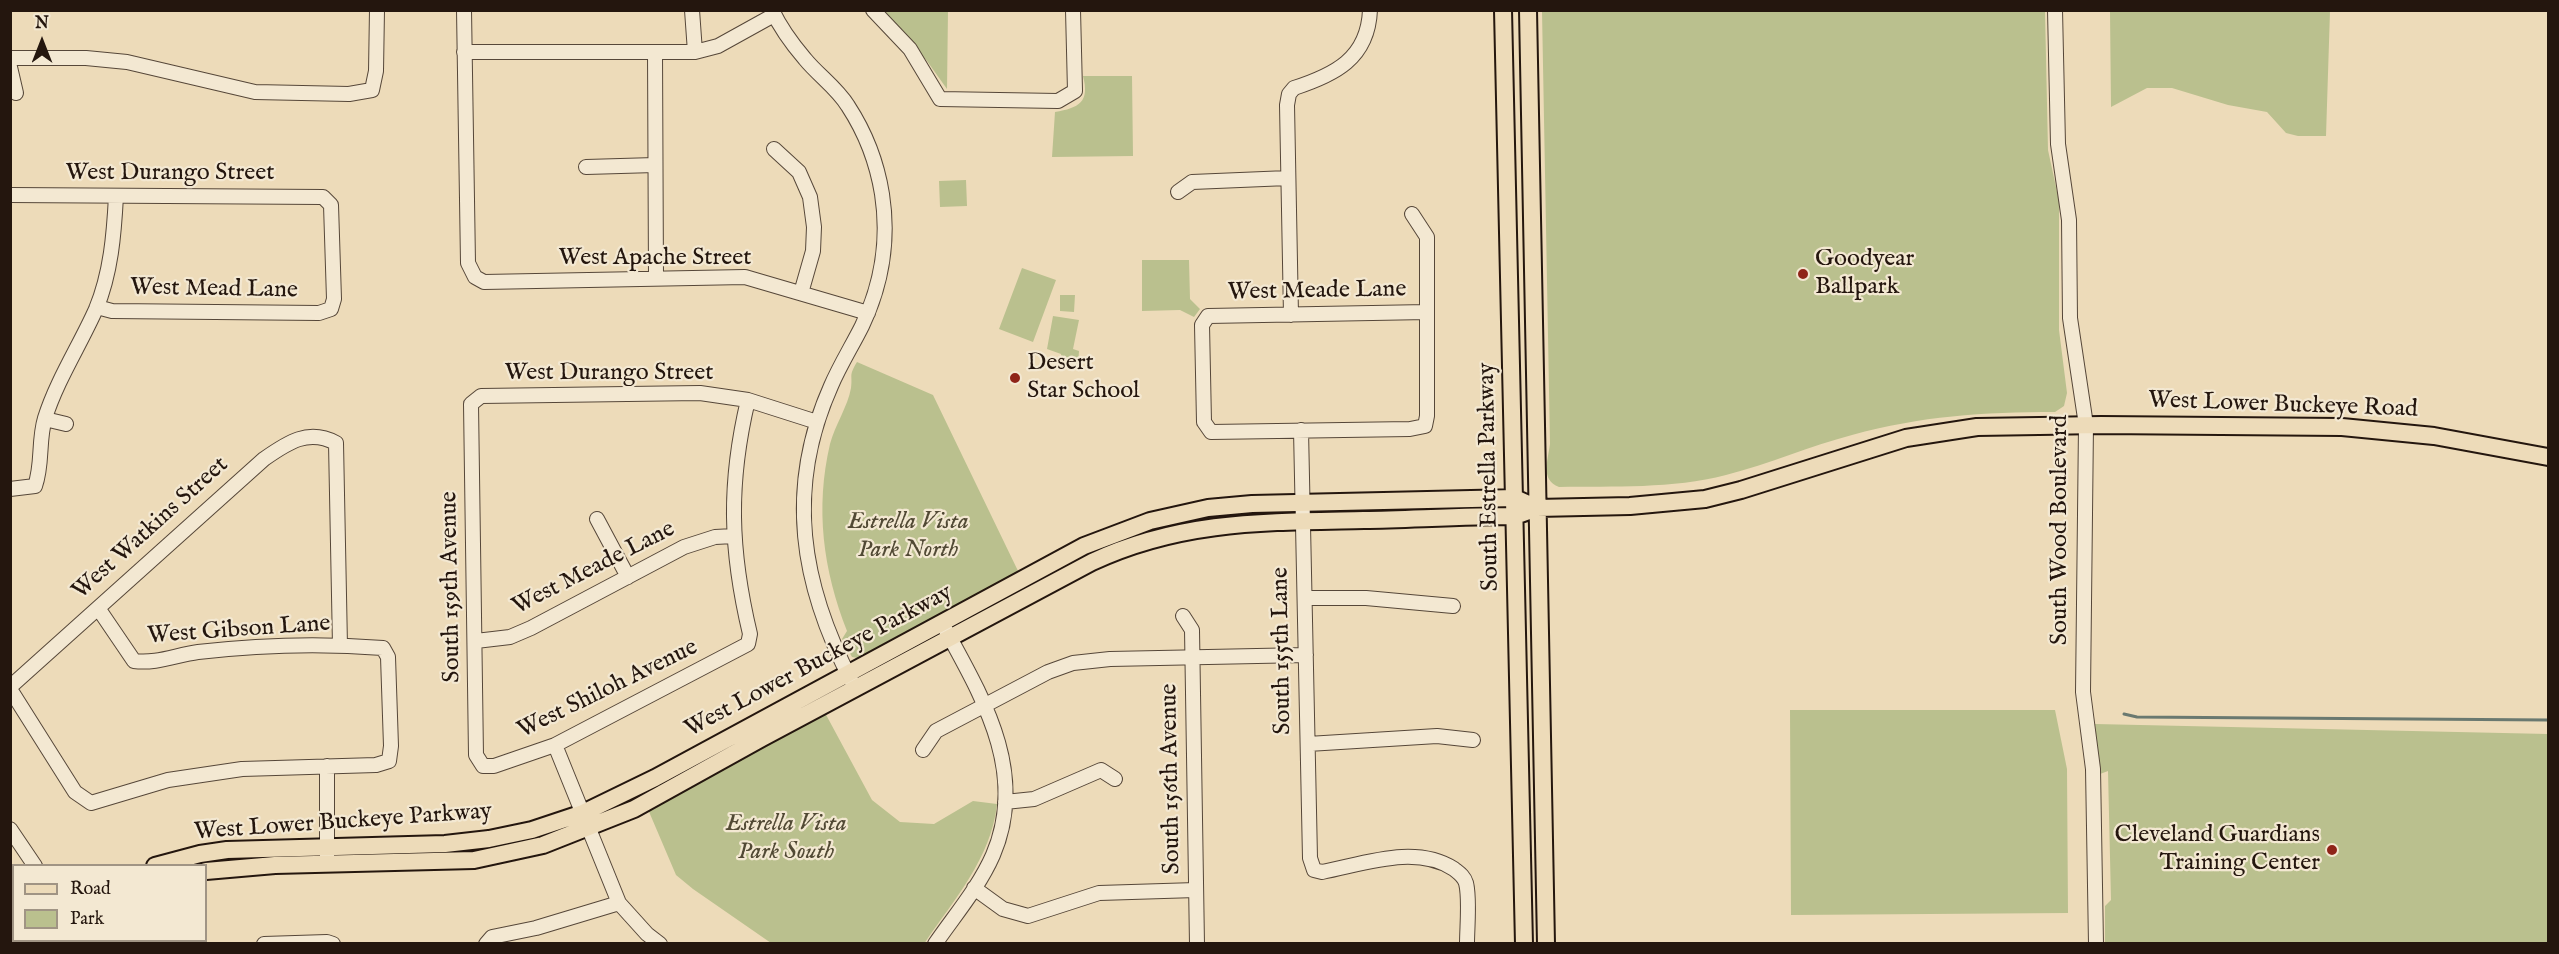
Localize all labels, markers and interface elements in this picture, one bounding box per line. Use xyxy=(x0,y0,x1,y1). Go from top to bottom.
north arrow xyxy=(12,12,72,72)
text: N xyxy=(35,14,49,34)
street label: West Durango Street xyxy=(65,160,275,188)
street label: West Apache Street xyxy=(558,245,752,273)
place label: Goodyear Ballpark xyxy=(1815,246,1914,302)
marker: Goodyear Ballpark xyxy=(1796,267,1810,281)
street label: West Mead Lane xyxy=(130,274,298,306)
street label: West Meade Lane xyxy=(1227,276,1407,308)
place label: Desert Star School xyxy=(1027,350,1140,406)
street label: West Durango Street xyxy=(504,360,714,388)
street label: South Estrella Parkway xyxy=(1474,362,1506,592)
marker: Desert Star School xyxy=(1008,371,1022,385)
street label: West Lower Buckeye Road xyxy=(2148,387,2418,425)
street label: South Wood Boulevard xyxy=(2047,415,2075,645)
street label: West Watkins Street xyxy=(67,451,235,607)
street label: South 159th Avenue xyxy=(436,491,468,683)
park label: Estrella Vista Park North xyxy=(847,509,969,565)
street label: West Meade Lane xyxy=(508,516,680,622)
street label: South 155th Lane xyxy=(1267,567,1299,735)
street label: West Lower Buckeye Parkway xyxy=(680,579,958,745)
street label: West Gibson Lane xyxy=(147,610,331,652)
street label: West Shiloh Avenue xyxy=(513,634,703,746)
street label: South 156th Avenue xyxy=(1156,683,1188,875)
street label: West Lower Buckeye Parkway xyxy=(193,798,493,848)
park label: Estrella Vista Park South xyxy=(725,811,847,867)
place label: Cleveland Guardians Training Center xyxy=(2115,822,2320,878)
marker: Cleveland Guardians Training Center xyxy=(2325,843,2339,857)
legend xyxy=(12,864,207,942)
text: Road xyxy=(70,878,111,901)
text: Park xyxy=(70,908,104,931)

